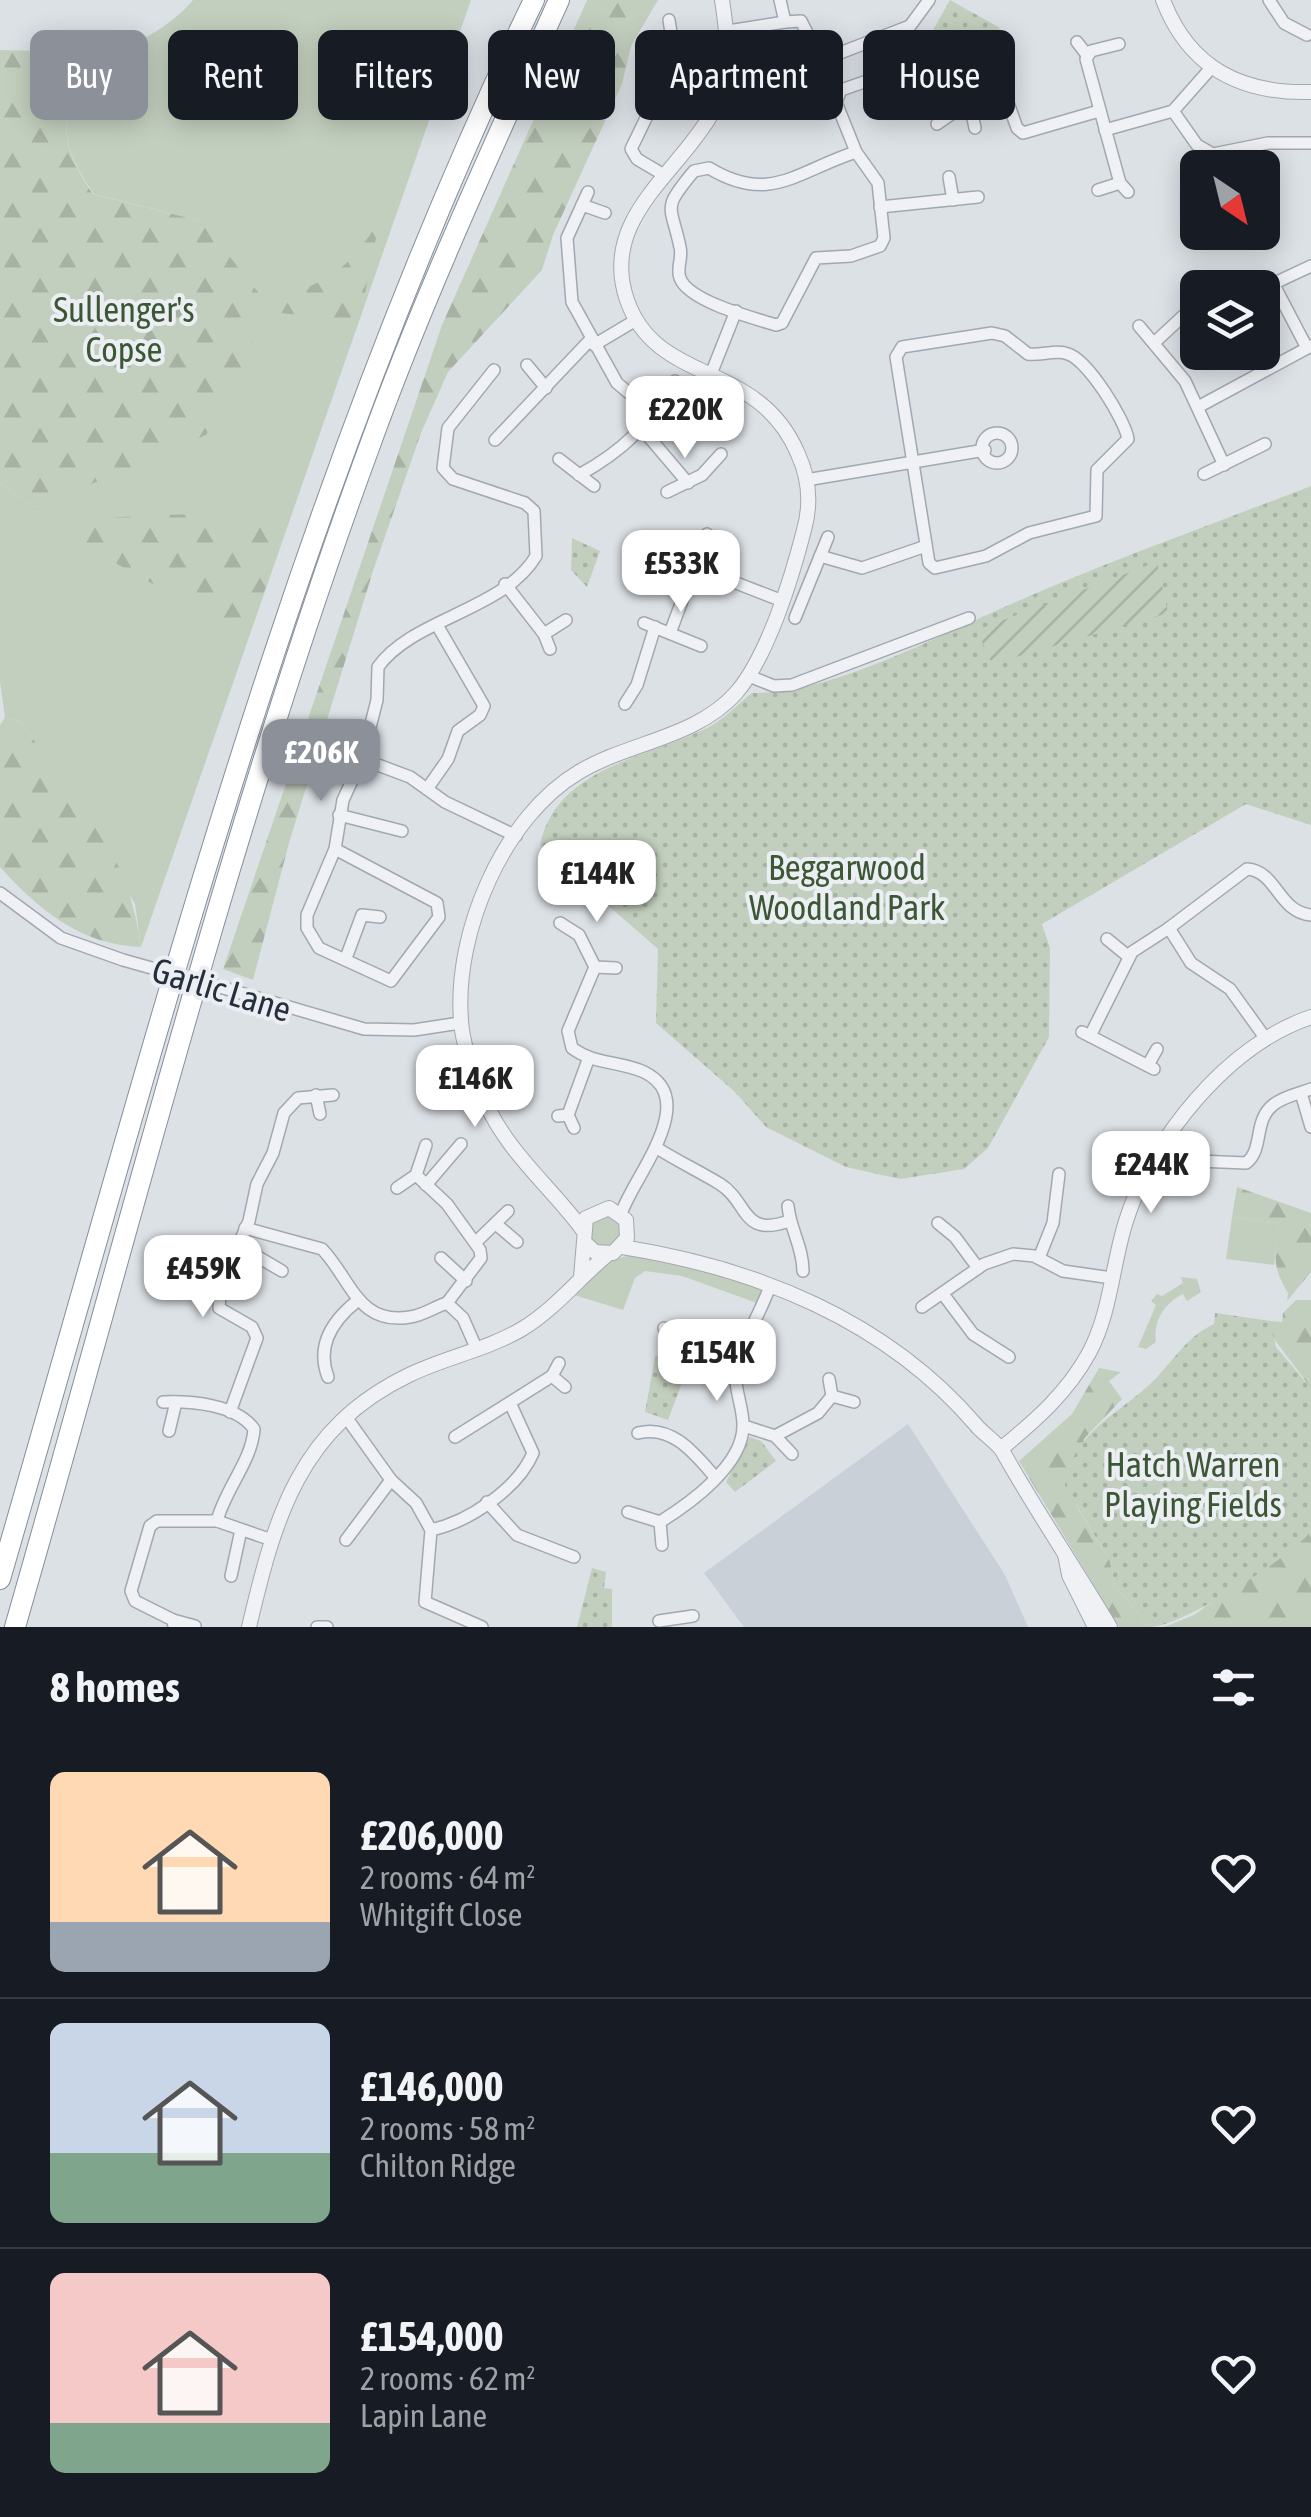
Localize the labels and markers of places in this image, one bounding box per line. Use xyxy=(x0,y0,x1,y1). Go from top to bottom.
pin: £220K xyxy=(615,376,755,461)
pin: £533K xyxy=(611,530,751,615)
pin: £206K xyxy=(251,719,391,804)
pin: £144K xyxy=(527,840,667,925)
pin: £146K xyxy=(405,1045,545,1130)
pin: £244K xyxy=(1081,1131,1221,1216)
pin: £459K xyxy=(133,1235,273,1320)
pin: £154K xyxy=(647,1319,787,1404)

